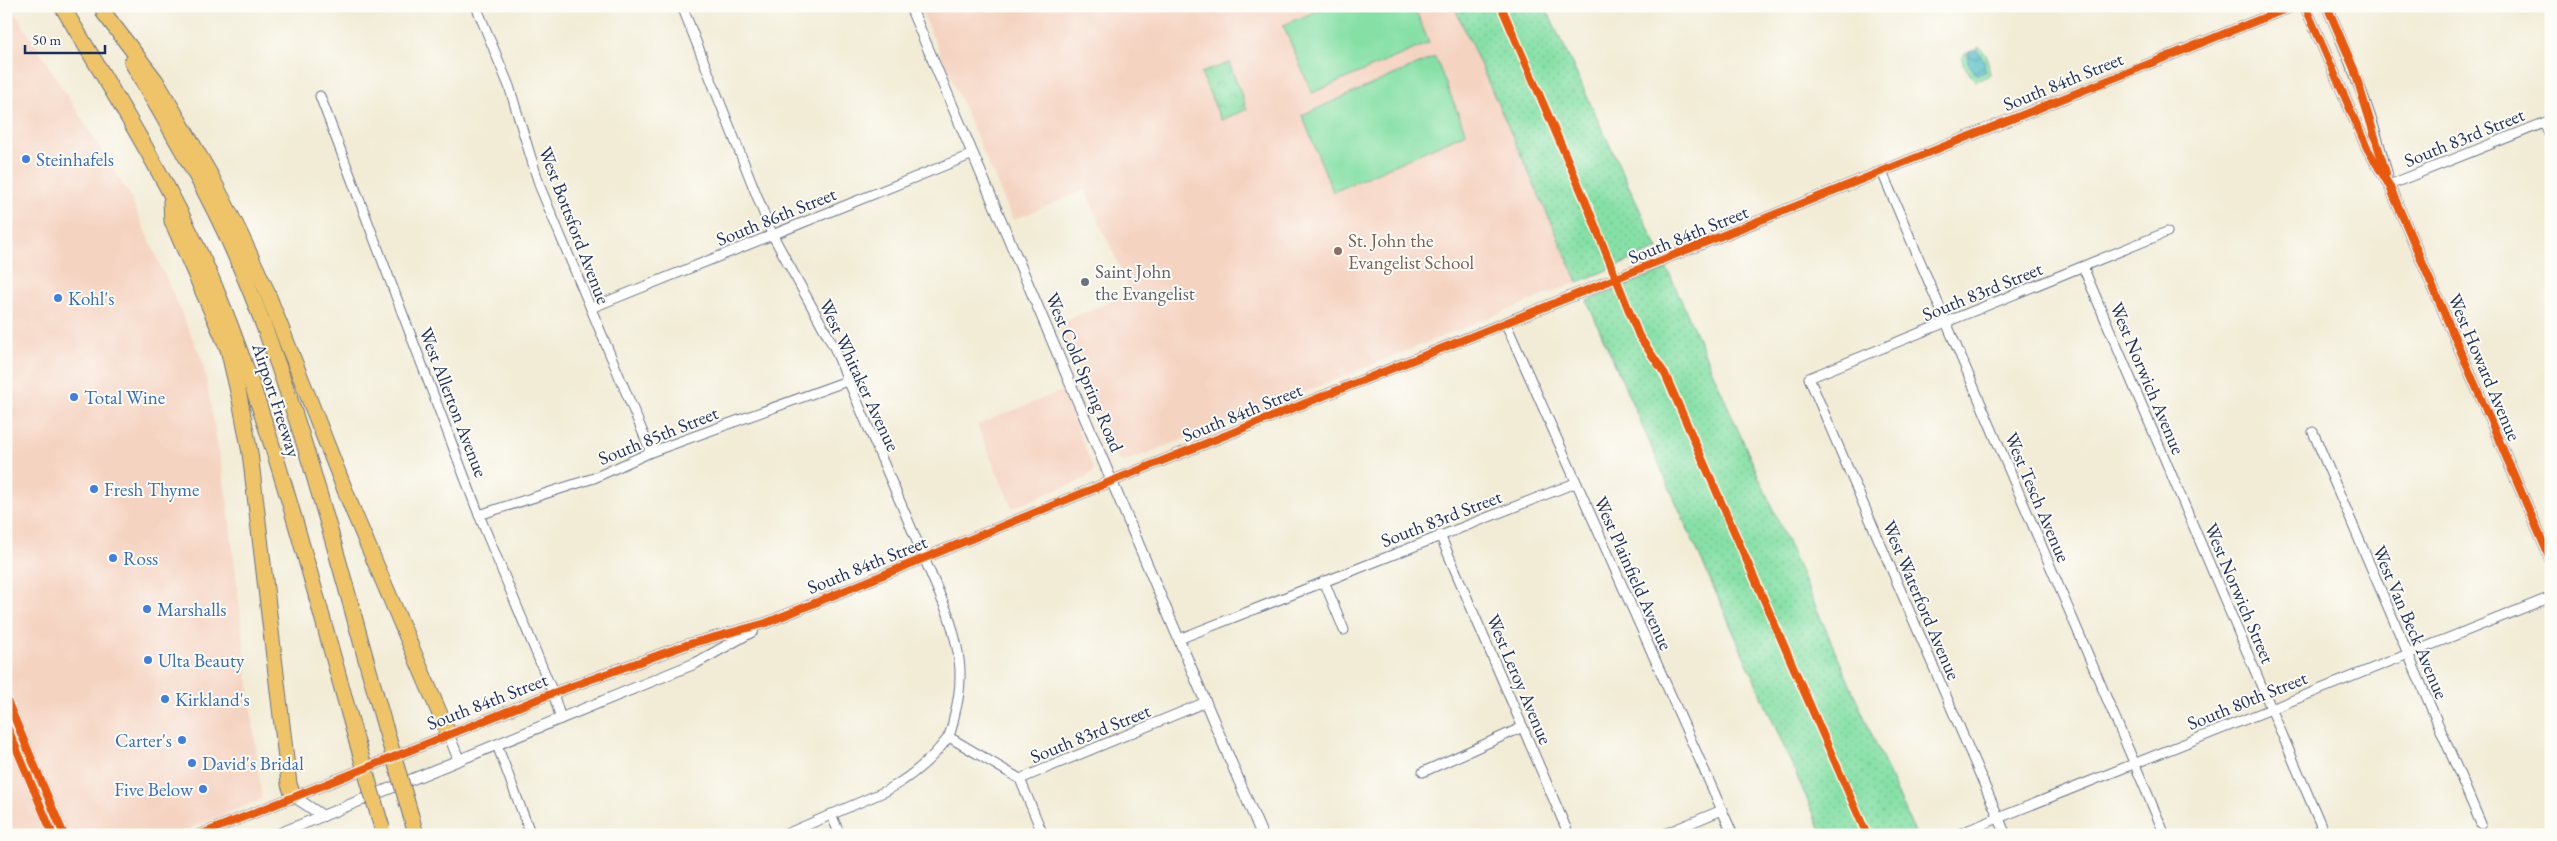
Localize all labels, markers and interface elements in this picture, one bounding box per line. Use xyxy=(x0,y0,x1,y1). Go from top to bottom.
scale bar xyxy=(25,22,105,54)
text: 50 m xyxy=(32,30,61,49)
street label: South 84th Street xyxy=(1999,46,2127,117)
street label: South 83rd Street xyxy=(2400,102,2528,173)
street label: West Bottsford Avenue xyxy=(533,143,616,307)
place label: Steinhafels xyxy=(36,147,114,172)
marker: Steinhafels xyxy=(20,153,32,165)
street label: South 86th Street xyxy=(712,181,840,252)
street label: South 84th Street xyxy=(1624,199,1752,270)
place label: St. John the Evangelist School xyxy=(1348,228,1474,275)
marker: St. John the Evangelist School xyxy=(1332,245,1344,257)
street label: South 83rd Street xyxy=(1918,256,2046,327)
place label: Saint John the Evangelist xyxy=(1095,259,1195,306)
marker: Saint John the Evangelist xyxy=(1079,276,1091,288)
place label: Kohl's xyxy=(68,286,114,311)
street label: West Cold Spring Road xyxy=(1040,289,1130,456)
street label: West Howard Avenue xyxy=(2442,290,2527,445)
marker: Kohl's xyxy=(52,292,64,304)
street label: West Whitaker Avenue xyxy=(813,295,906,455)
street label: West Norwich Avenue xyxy=(2104,298,2191,458)
street label: West Allerton Avenue xyxy=(413,324,494,481)
street label: Airport Freeway xyxy=(246,339,307,461)
street label: South 84th Street xyxy=(1178,377,1306,448)
place label: Total Wine xyxy=(84,385,165,410)
marker: Total Wine xyxy=(68,391,80,403)
street label: South 85th Street xyxy=(594,400,722,471)
street label: West Tesch Avenue xyxy=(1999,428,2076,566)
place label: Fresh Thyme xyxy=(104,477,199,502)
marker: Fresh Thyme xyxy=(88,483,100,495)
street label: South 83rd Street xyxy=(1377,484,1505,553)
street label: West Plainfield Avenue xyxy=(1588,492,1679,654)
street label: West Waterford Avenue xyxy=(1877,517,1966,684)
street label: West Norwich Street xyxy=(2199,519,2280,667)
street label: South 84th Street xyxy=(803,529,931,600)
street label: West Van Beck Avenue xyxy=(2367,542,2454,703)
place label: Ross xyxy=(123,546,158,571)
marker: Ross xyxy=(107,552,119,564)
place label: Marshalls xyxy=(157,597,226,622)
marker: Marshalls xyxy=(141,603,153,615)
street label: West Leroy Avenue xyxy=(1481,610,1558,748)
place label: Ulta Beauty xyxy=(158,648,245,673)
marker: Ulta Beauty xyxy=(142,654,154,666)
street label: South 80th Street xyxy=(2183,665,2311,736)
street label: South 84th Street xyxy=(423,667,551,736)
place label: Kirkland's xyxy=(175,687,250,712)
marker: Kirkland's xyxy=(159,693,171,705)
street label: South 83rd Street xyxy=(1026,698,1154,769)
place label: Carter's xyxy=(115,728,172,753)
marker: Carter's xyxy=(176,734,188,746)
place label: David's Bridal xyxy=(202,751,304,776)
marker: David's Bridal xyxy=(186,757,198,769)
place label: Five Below xyxy=(114,777,194,802)
marker: Five Below xyxy=(197,783,209,795)

